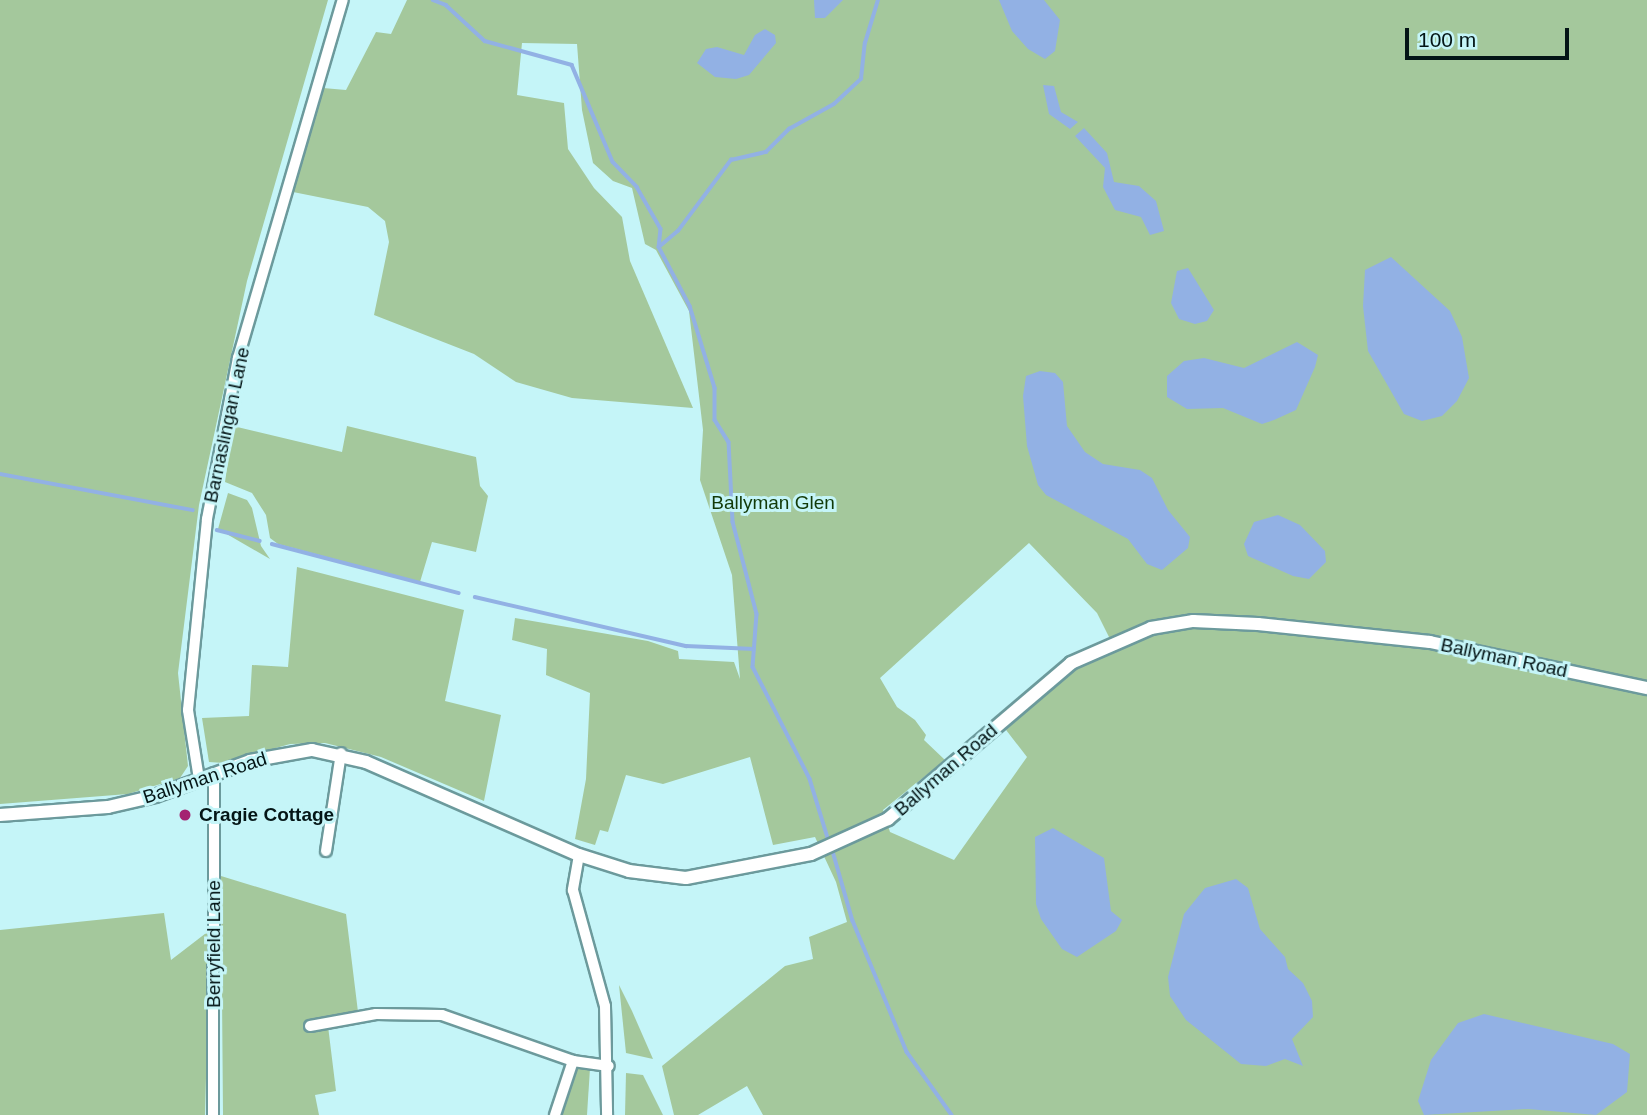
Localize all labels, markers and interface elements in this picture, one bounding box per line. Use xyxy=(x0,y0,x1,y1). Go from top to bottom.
scale bar xyxy=(1409,14,1574,58)
text: 100 m xyxy=(1418,28,1476,51)
street label: Barnaslingan Lane xyxy=(199,345,255,505)
park label: Ballyman Glen xyxy=(711,492,835,514)
street label: Ballyman Road xyxy=(1439,633,1569,683)
street label: Ballyman Road xyxy=(890,719,1002,821)
street label: Ballyman Road xyxy=(140,747,270,809)
place label: Cragie Cottage xyxy=(199,804,334,826)
marker: Cragie Cottage xyxy=(177,807,193,823)
street label: Berryfield Lane xyxy=(203,880,225,1008)

